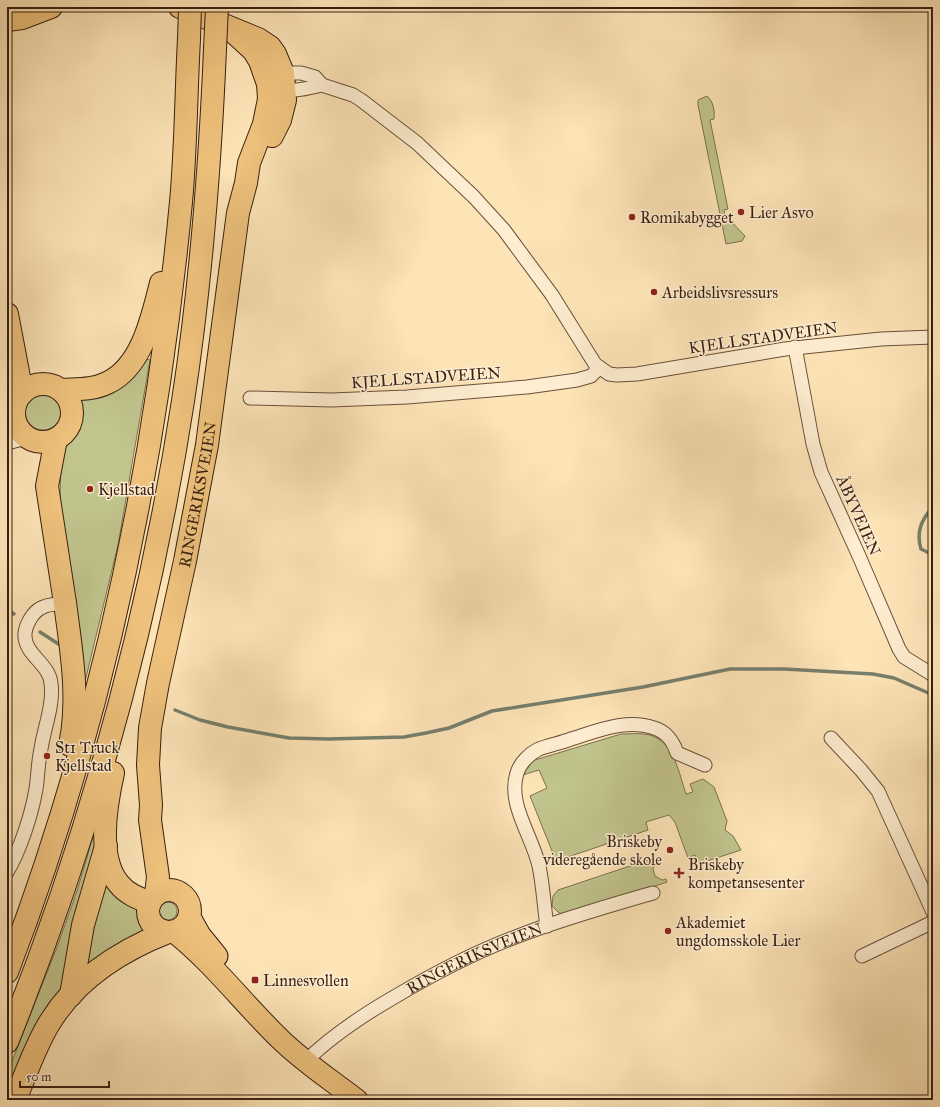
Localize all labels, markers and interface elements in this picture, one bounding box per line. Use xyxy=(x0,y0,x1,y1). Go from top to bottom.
place label: Lier Asvo xyxy=(749,203,814,222)
marker: Lier Asvo xyxy=(736,207,746,217)
place label: Romikabygget xyxy=(640,208,734,228)
marker: Romikabygget xyxy=(627,212,637,222)
place label: Arbeidslivsressurs xyxy=(661,283,778,302)
marker: Arbeidslivsressurs xyxy=(649,287,659,297)
street label: KJELLSTADVEIEN xyxy=(687,318,839,358)
street label: KJELLSTADVEIEN xyxy=(351,363,502,393)
street label: RINGERIKSVEIEN xyxy=(175,420,220,569)
street label: ÅBYVEIEN xyxy=(832,471,886,559)
place label: Kjellstad xyxy=(98,480,155,499)
marker: Kjellstad xyxy=(85,484,95,494)
place label: St1 Truck Kjellstad xyxy=(55,738,120,775)
marker: St1 Truck Kjellstad xyxy=(42,751,52,761)
place label: Briskeby videregående skole xyxy=(542,832,662,870)
marker: Briskeby videregående skole xyxy=(665,845,675,855)
place label: Briskeby kompetansesenter xyxy=(688,855,805,892)
marker: Briskeby kompetansesenter xyxy=(673,867,685,879)
place label: Akademiet ungdomsskole Lier xyxy=(675,913,800,951)
street label: RINGERIKSVEIEN xyxy=(403,919,545,998)
marker: Akademiet ungdomsskole Lier xyxy=(663,926,673,936)
place label: Linnesvollen xyxy=(263,971,349,990)
marker: Linnesvollen xyxy=(250,975,260,985)
scale bar xyxy=(20,1063,109,1089)
text: 50 m xyxy=(26,1070,51,1084)

